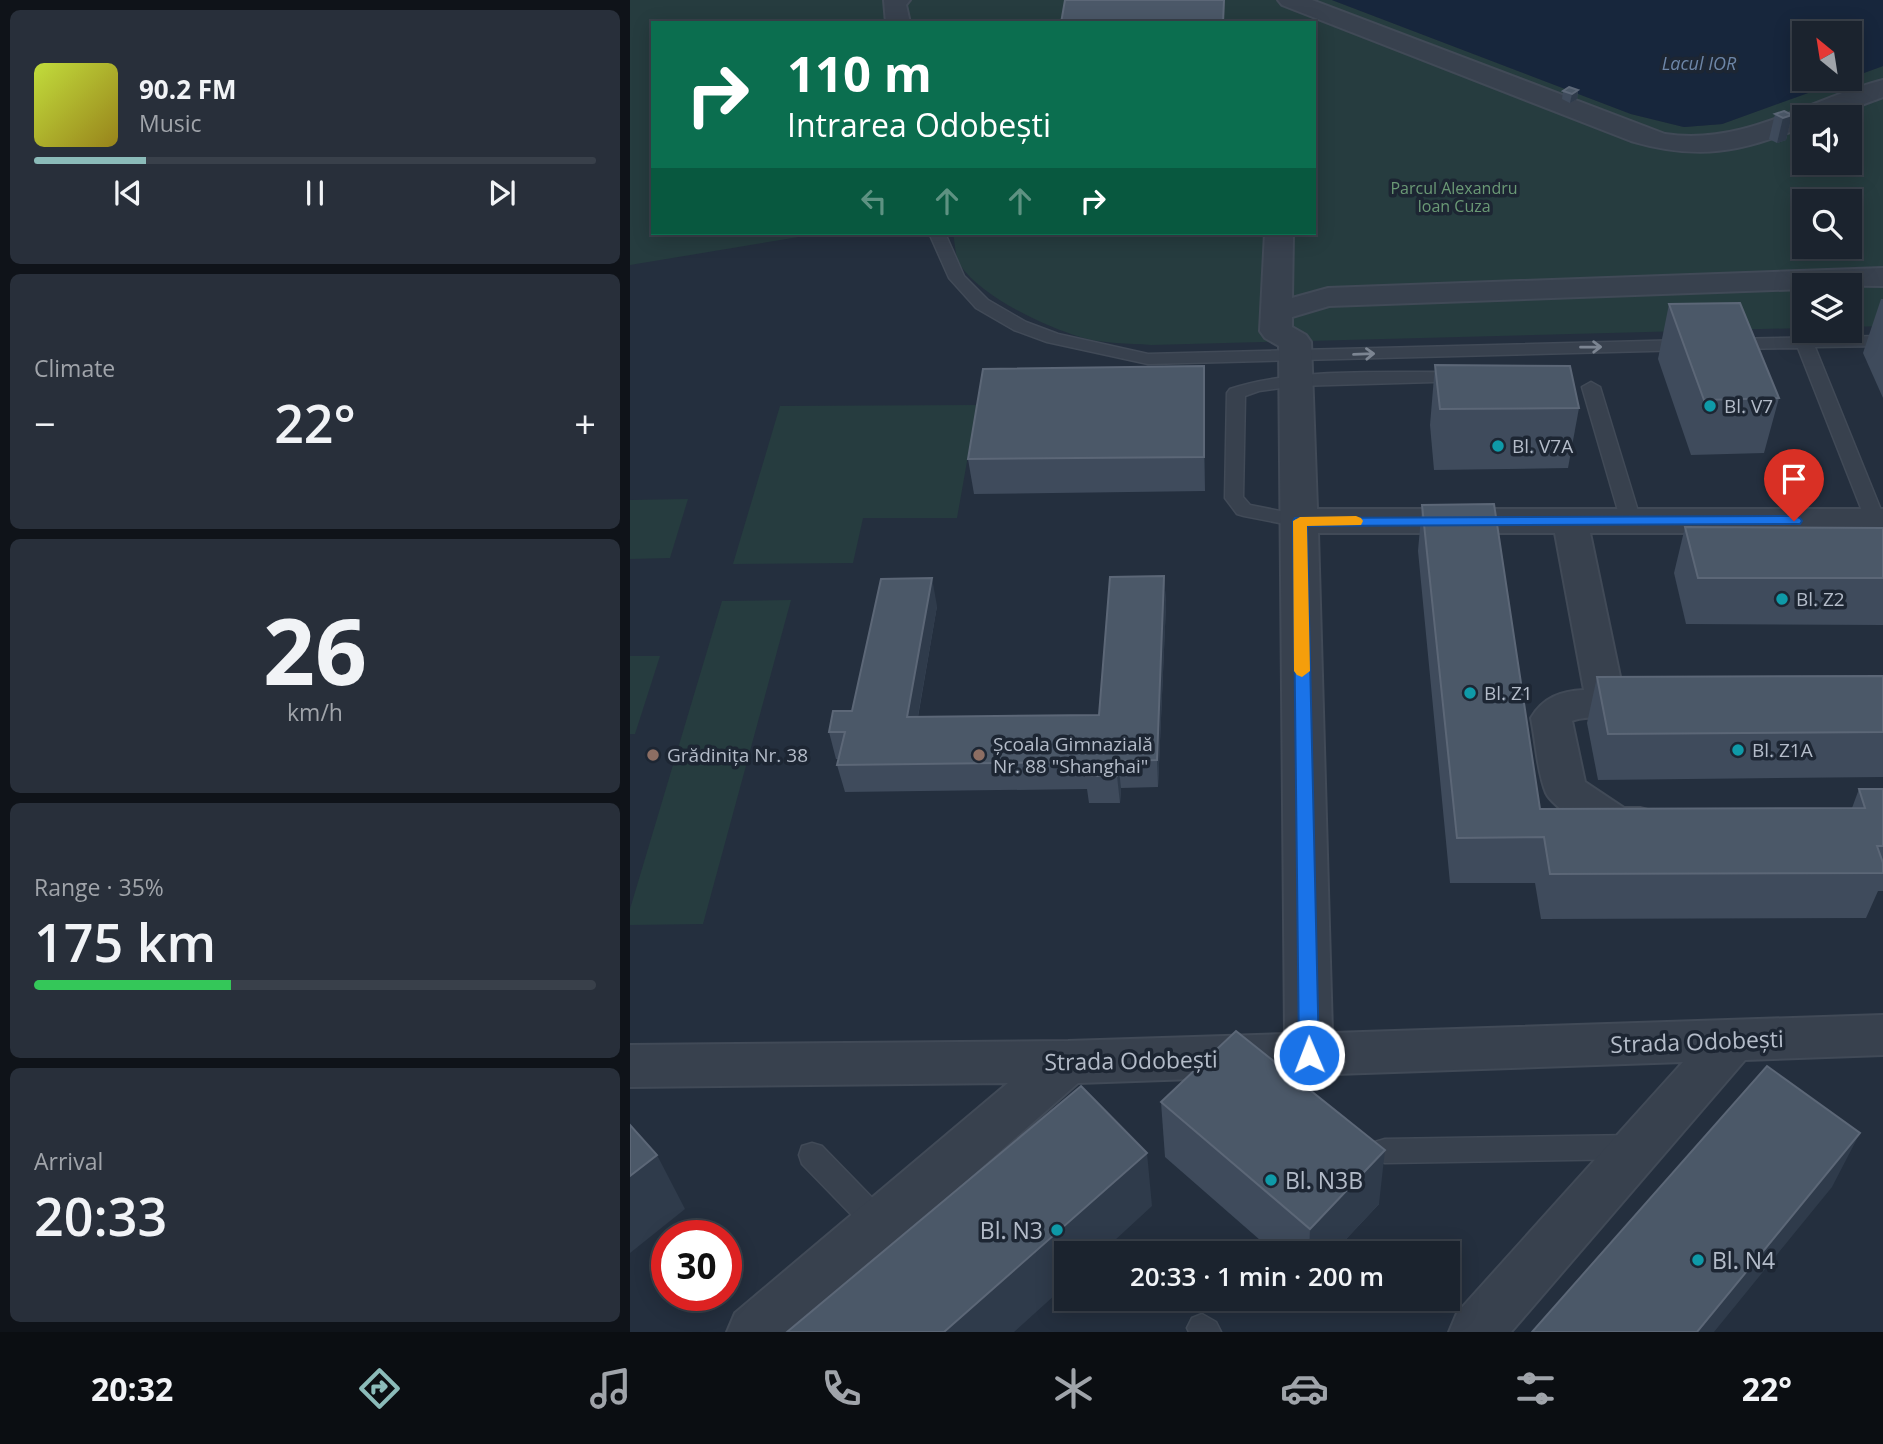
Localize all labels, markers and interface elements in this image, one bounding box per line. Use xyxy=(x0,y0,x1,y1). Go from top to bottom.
north arrow xyxy=(1792,21,1862,91)
map controls xyxy=(1792,21,1862,343)
text: 110 m xyxy=(787,40,932,106)
icon: right xyxy=(672,49,763,140)
water label: Lacul IOR xyxy=(1662,51,1737,75)
text: 90.2 FM xyxy=(139,71,237,107)
text: Intrarea Odobești xyxy=(787,103,1051,146)
button: sound xyxy=(1792,105,1862,175)
text: Music xyxy=(139,107,202,139)
icon: previous xyxy=(109,174,147,212)
icon: pause xyxy=(296,174,334,212)
icon: next xyxy=(483,174,521,212)
park label: Parcul Alexandru Ioan Cuza xyxy=(1390,177,1518,217)
icon: left xyxy=(855,182,893,220)
icon: ahead xyxy=(928,182,966,220)
icon: ahead xyxy=(1001,182,1039,220)
icon: right xyxy=(1074,182,1112,220)
button: search xyxy=(1792,189,1862,259)
button: layers xyxy=(1792,273,1862,343)
one-way arrow xyxy=(1580,340,1603,354)
one-way arrow xyxy=(1352,347,1375,361)
text: Climate xyxy=(34,352,115,384)
text: 22° xyxy=(274,387,356,458)
place label: Bl. V7 xyxy=(1724,393,1773,419)
text: − xyxy=(34,397,56,449)
text: + xyxy=(574,397,596,449)
marker: Bl. V7 xyxy=(1702,398,1718,414)
place label: Bl. V7A xyxy=(1512,433,1573,459)
marker: Bl. V7A xyxy=(1490,438,1506,454)
pin xyxy=(1764,449,1824,521)
icon: arrive xyxy=(1775,460,1813,498)
place label: Bl. Z2 xyxy=(1796,586,1845,612)
text: 26 xyxy=(263,588,367,712)
marker: Bl. Z2 xyxy=(1774,591,1790,607)
place label: Bl. Z1 xyxy=(1484,680,1533,706)
marker: Bl. Z1 xyxy=(1462,685,1478,701)
text: km/h xyxy=(287,696,343,728)
place label: Școala Gimnazială Nr. 88 "Shanghai" xyxy=(993,731,1153,779)
place label: Bl. Z1A xyxy=(1752,737,1813,763)
place label: Grădinița Nr. 38 xyxy=(667,742,808,768)
marker: Bl. Z1A xyxy=(1730,742,1746,758)
marker: Grădinița Nr. 38 xyxy=(645,747,661,763)
marker: Școala Gimnazială Nr. 88 "Shanghai" xyxy=(971,747,987,763)
text: Range · 35% xyxy=(34,871,164,903)
text: 175 km xyxy=(34,906,216,977)
position arrow xyxy=(1272,1018,1346,1092)
street label: Strada Odobești xyxy=(1610,1022,1784,1060)
street label: Strada Odobești xyxy=(1044,1042,1218,1078)
text: Arrival xyxy=(34,1145,103,1177)
place label: Bl. N3B xyxy=(1285,1164,1363,1196)
marker: Bl. N3B xyxy=(1263,1172,1279,1188)
text: 20:33 xyxy=(34,1180,167,1251)
place label: Bl. N3 xyxy=(980,1214,1043,1246)
speed limit sign: 30 xyxy=(651,1220,742,1311)
marker: Bl. N3 xyxy=(1049,1222,1065,1238)
place label: Bl. N4 xyxy=(1712,1244,1775,1276)
marker: Bl. N4 xyxy=(1690,1252,1706,1268)
text: 20:33 · 1 min · 200 m xyxy=(1130,1258,1384,1294)
icon: directions xyxy=(355,1364,404,1413)
icon: music xyxy=(586,1364,635,1413)
icon: phone xyxy=(817,1364,866,1413)
icon: climate xyxy=(1049,1364,1098,1413)
icon: car xyxy=(1280,1364,1329,1413)
icon: filters xyxy=(1511,1364,1560,1413)
text: 20:32 xyxy=(91,1367,173,1410)
text: 22° xyxy=(1742,1367,1792,1410)

